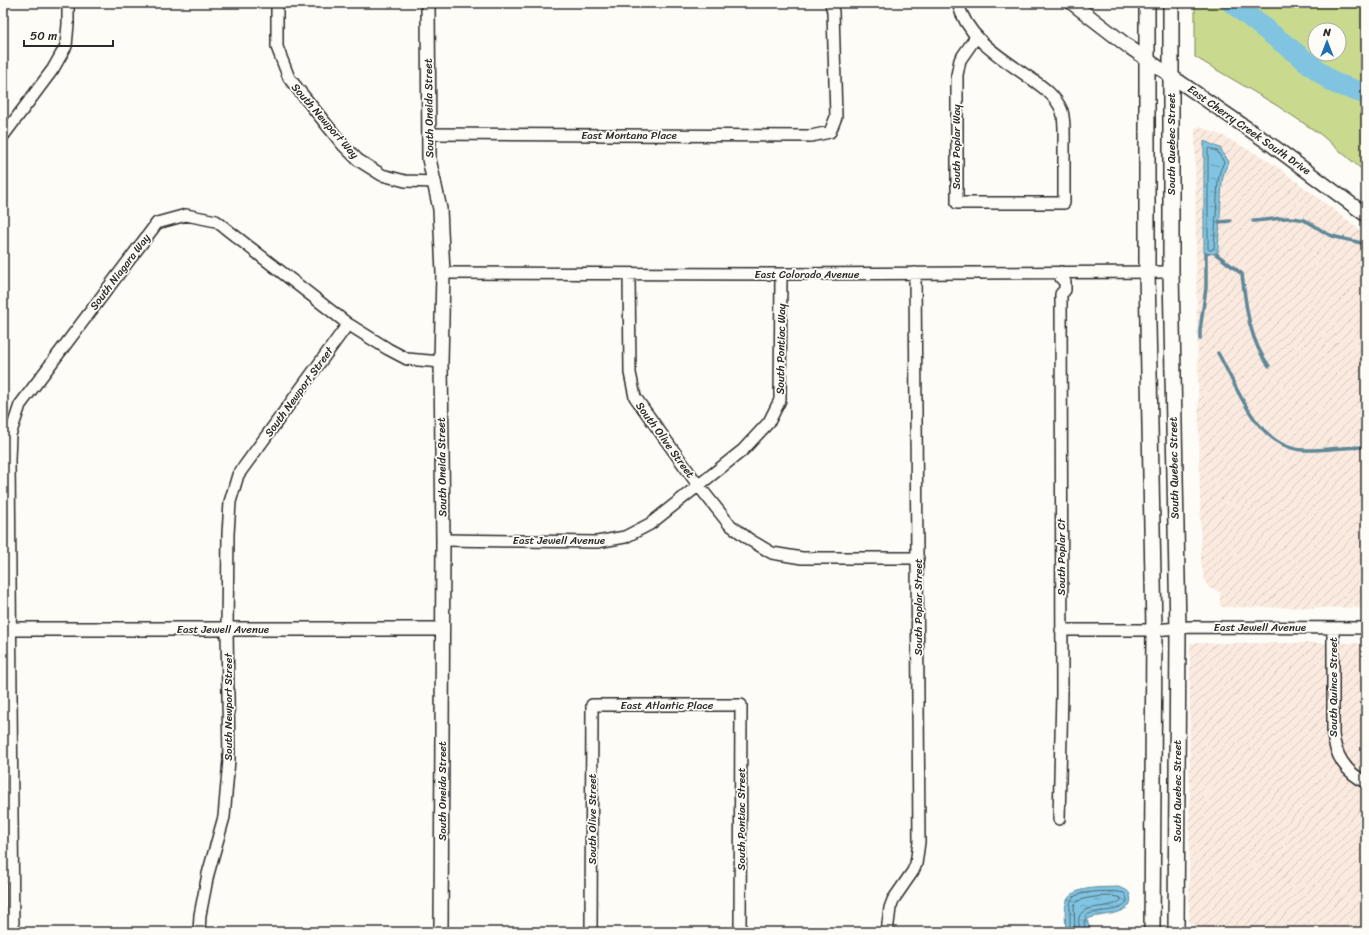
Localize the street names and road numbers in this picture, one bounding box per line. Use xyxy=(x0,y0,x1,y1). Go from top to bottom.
street label: South Oneida Street xyxy=(419,58,439,158)
street label: South Newport Way xyxy=(287,79,364,163)
street label: East Cherry Creek South Drive xyxy=(1183,80,1315,180)
street label: South Quebec Street xyxy=(1162,93,1181,195)
street label: South Poplar Way xyxy=(947,104,966,190)
street label: East Montana Place xyxy=(581,126,678,145)
street label: South Niagara Way xyxy=(85,229,155,314)
street label: East Colorado Avenue xyxy=(755,265,860,284)
street label: South Pontiac Way xyxy=(771,303,791,395)
street label: South Newport Street xyxy=(260,342,339,441)
street label: South Olive Street xyxy=(631,398,699,482)
street label: South Quebec Street xyxy=(1164,416,1184,519)
street label: South Oneida Street xyxy=(432,417,452,517)
street label: South Poplar Ct xyxy=(1052,518,1071,595)
street label: East Jewell Avenue xyxy=(513,531,606,550)
street label: South Poplar Street xyxy=(909,558,928,656)
street label: East Jewell Avenue xyxy=(1214,618,1307,637)
street label: East Jewell Avenue xyxy=(177,620,270,639)
street label: South Quince Street xyxy=(1324,637,1343,737)
street label: South Newport Street xyxy=(219,653,238,761)
street label: East Atlantic Place xyxy=(621,696,714,715)
street label: South Quebec Street xyxy=(1168,740,1187,842)
street label: South Oneida Street xyxy=(433,741,452,841)
street label: South Pontiac Street xyxy=(732,767,751,871)
street label: South Olive Street xyxy=(583,773,602,864)

